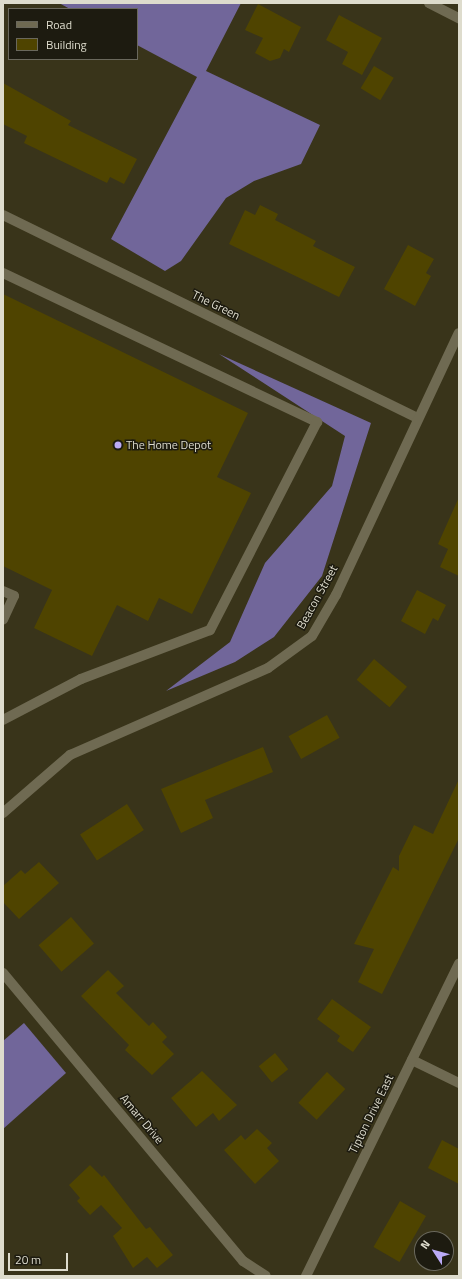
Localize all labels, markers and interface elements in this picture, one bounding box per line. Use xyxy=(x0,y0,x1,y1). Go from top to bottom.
legend xyxy=(8,8,138,60)
text: Road xyxy=(46,15,72,34)
text: Building xyxy=(46,35,87,54)
street label: The Green xyxy=(190,287,242,323)
place label: The Home Depot xyxy=(126,438,211,452)
marker: The Home Depot xyxy=(113,440,123,450)
street label: Beacon Street xyxy=(293,562,341,632)
street label: Tipton Drive East xyxy=(346,1072,396,1156)
street label: Amarr Drive xyxy=(117,1091,167,1147)
north arrow xyxy=(414,1231,454,1271)
text: N xyxy=(416,1237,434,1252)
scale bar xyxy=(10,1245,70,1271)
text: 20 m xyxy=(15,1250,41,1269)

